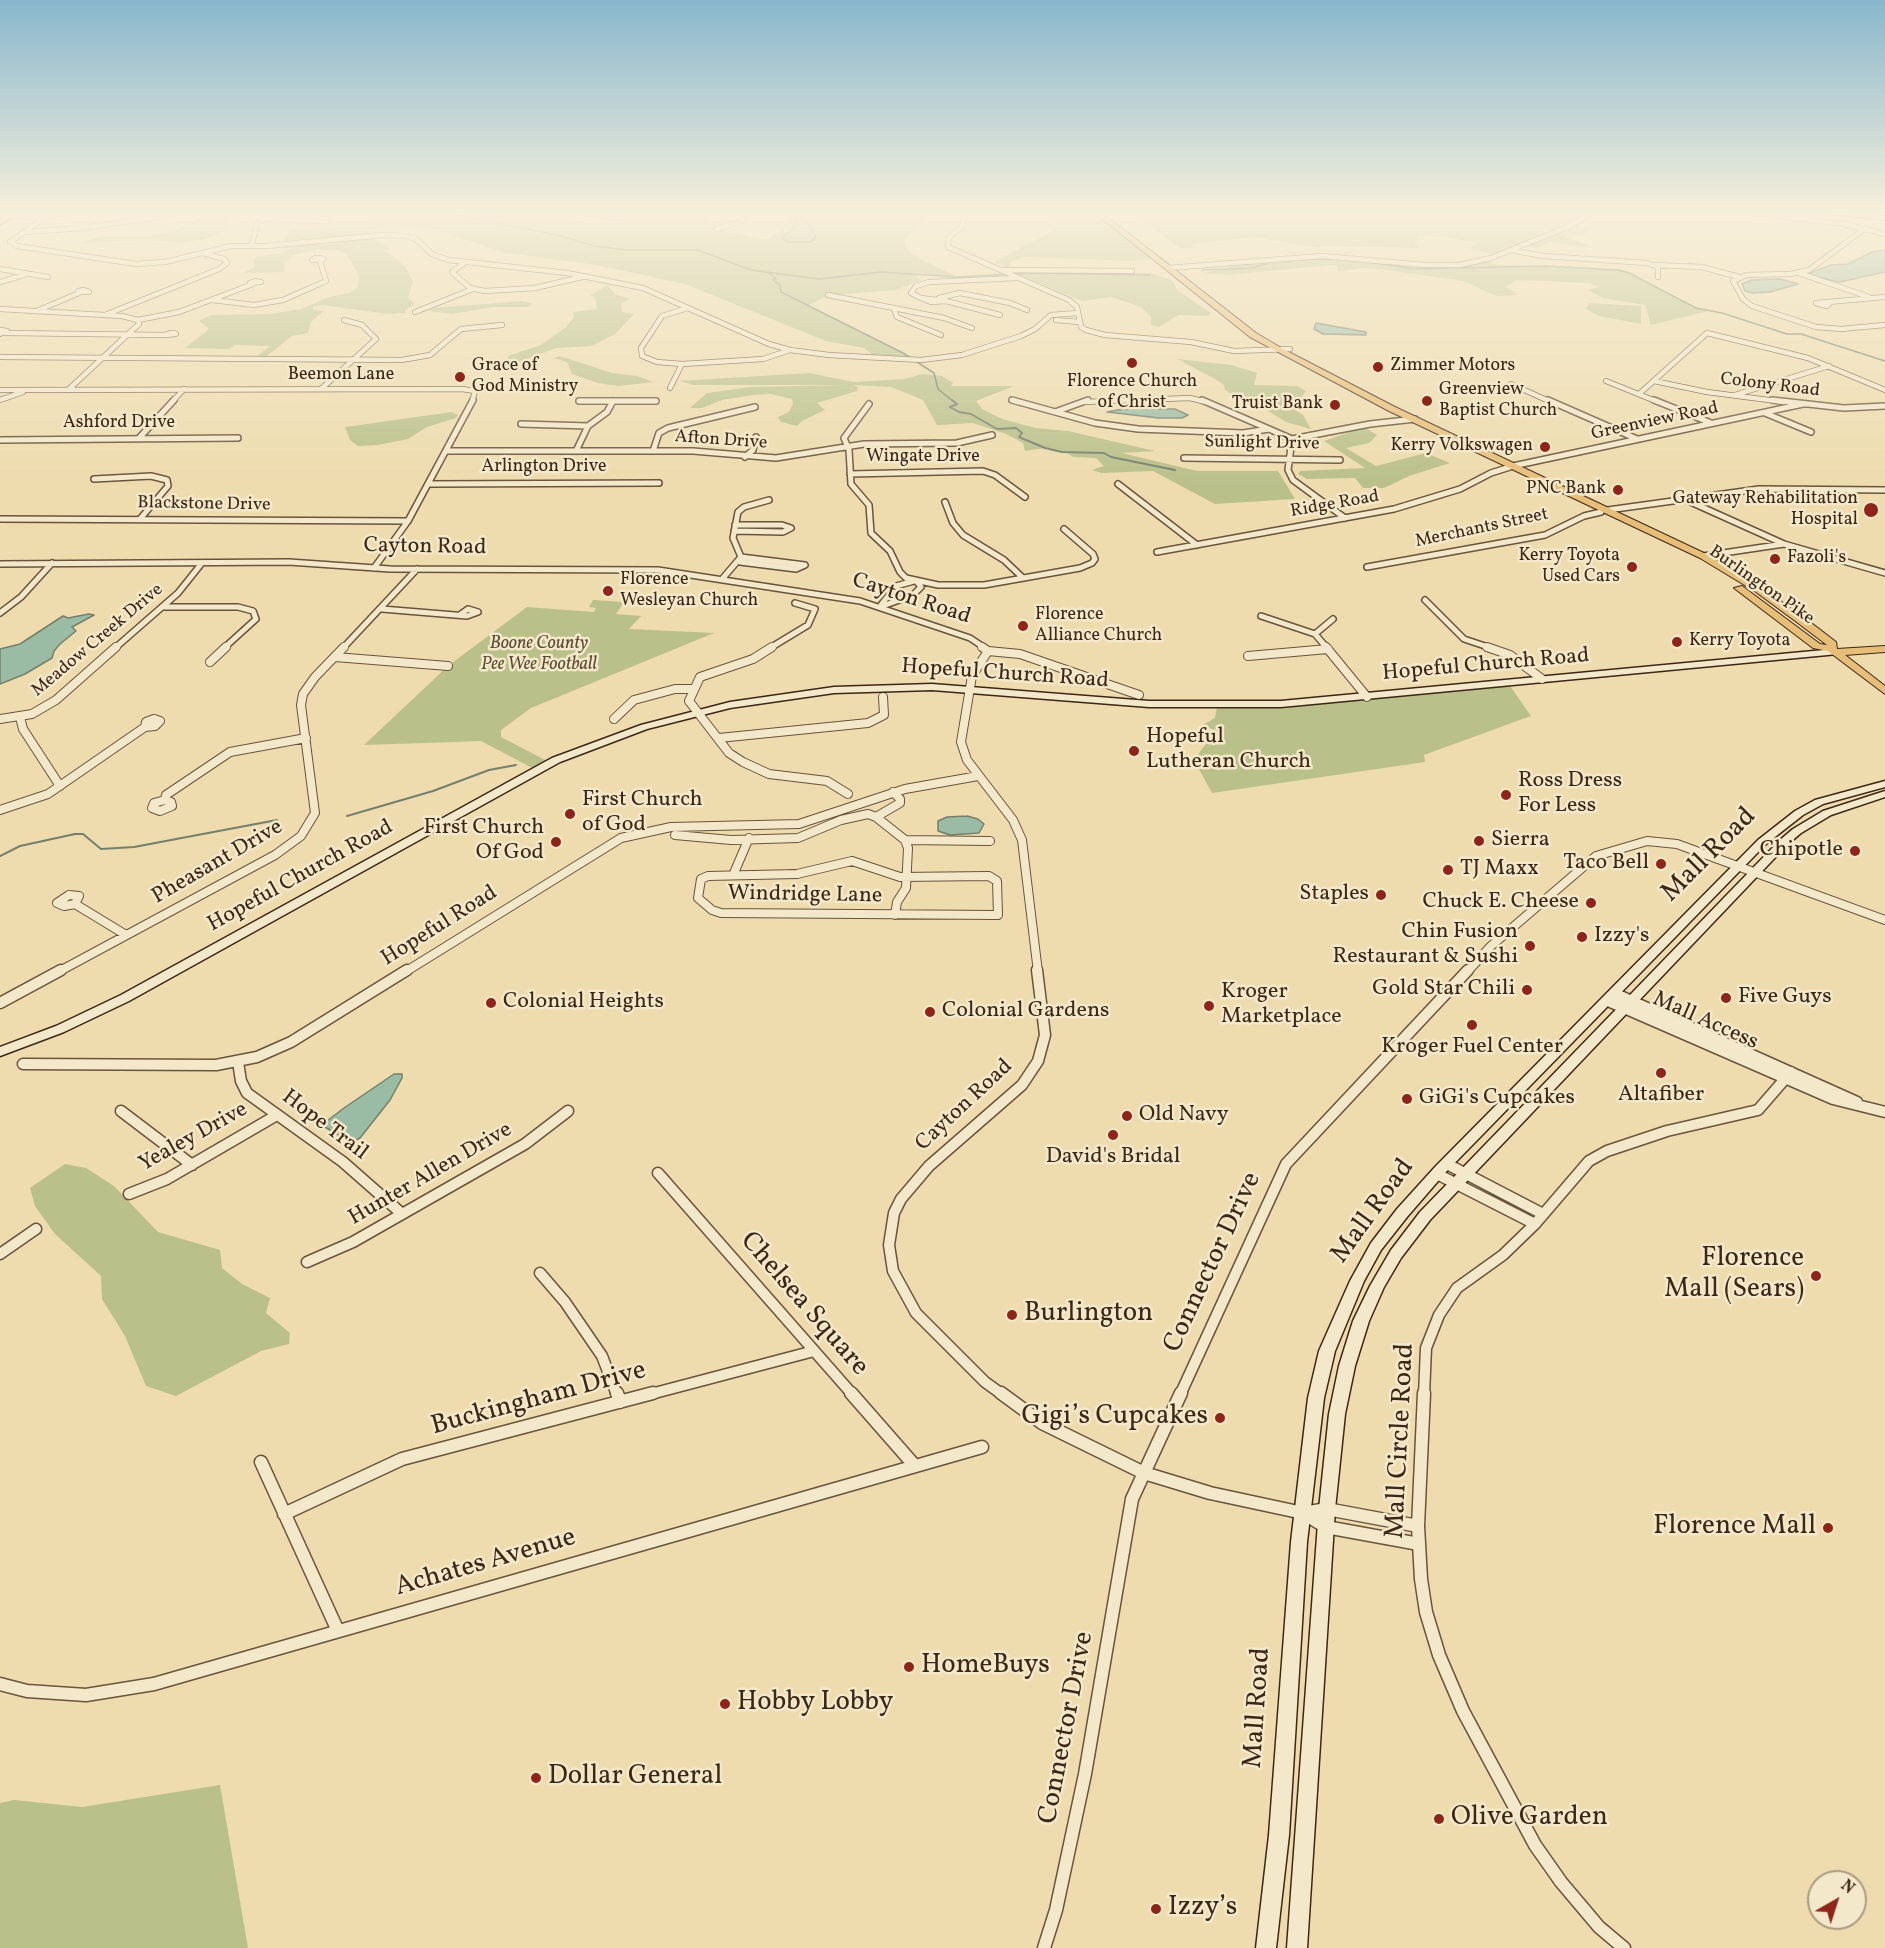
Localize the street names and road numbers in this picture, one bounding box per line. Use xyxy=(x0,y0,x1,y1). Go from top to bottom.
street label: Beemon Lane xyxy=(288,365,394,387)
street label: Colony Road xyxy=(1719,369,1821,403)
street label: Greenview Road xyxy=(1590,398,1720,446)
street label: Ashford Drive xyxy=(63,413,175,435)
street label: Afton Drive xyxy=(674,427,768,455)
street label: Sunlight Drive xyxy=(1204,432,1320,456)
street label: Wingate Drive xyxy=(866,447,980,469)
street label: Arlington Drive xyxy=(482,457,606,479)
street label: Ridge Road xyxy=(1289,487,1381,523)
street label: Blackstone Drive xyxy=(137,493,271,517)
street label: Merchants Street xyxy=(1414,504,1550,554)
street label: Cayton Road xyxy=(363,534,487,562)
street label: Burlington Pike xyxy=(1704,542,1818,630)
street label: Cayton Road xyxy=(848,568,974,632)
street label: Meadow Creek Drive xyxy=(28,580,168,702)
street label: Hopeful Church Road xyxy=(1381,644,1591,688)
street label: Hopeful Church Road xyxy=(900,655,1110,695)
street label: Mall Road xyxy=(1656,802,1764,910)
street label: Pheasant Drive xyxy=(148,815,288,911)
street label: Hopeful Church Road xyxy=(204,815,398,939)
street label: Hopeful Road xyxy=(377,881,503,973)
street label: Windridge Lane xyxy=(727,881,883,911)
street label: Mall Access xyxy=(1648,987,1762,1057)
street label: Cayton Road xyxy=(911,1054,1019,1158)
street label: Hope Trail xyxy=(276,1085,372,1167)
street label: Yealey Drive xyxy=(135,1097,253,1179)
street label: Hunter Allen Drive xyxy=(345,1118,517,1232)
street label: Mall Road xyxy=(1325,1153,1423,1271)
street label: Connector Drive xyxy=(1158,1168,1270,1358)
street label: Chelsea Square xyxy=(732,1226,874,1384)
street label: Mall Circle Road xyxy=(1381,1342,1423,1540)
street label: Buckingham Drive xyxy=(428,1356,650,1444)
street label: Achates Avenue xyxy=(392,1523,580,1605)
street label: Connector Drive xyxy=(1033,1629,1103,1827)
street label: Mall Road xyxy=(1239,1646,1279,1770)

